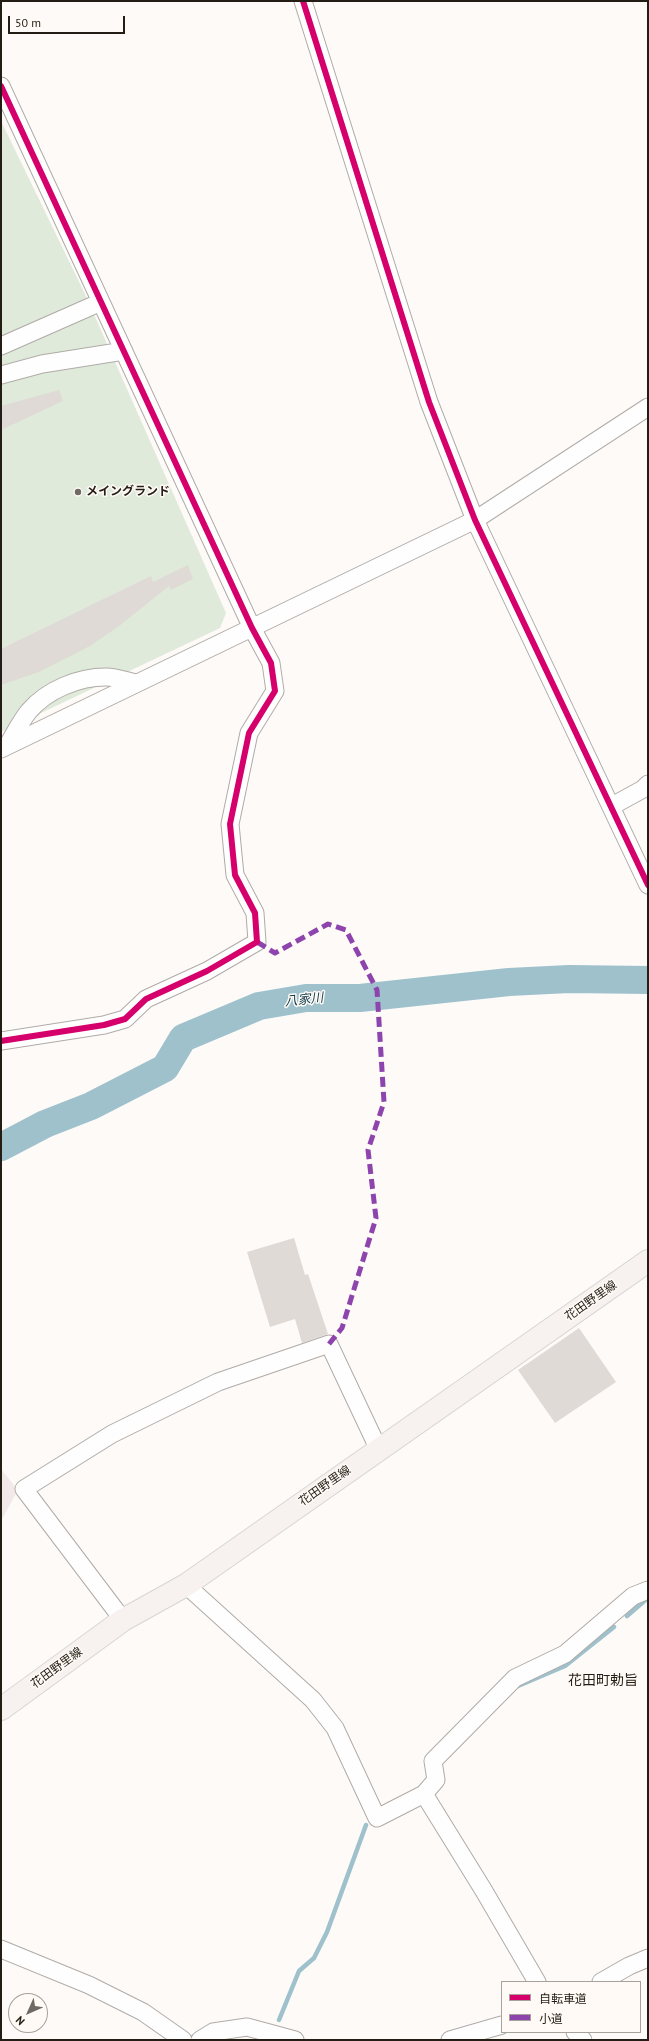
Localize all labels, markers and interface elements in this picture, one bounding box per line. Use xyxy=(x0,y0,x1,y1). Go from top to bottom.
scale bar xyxy=(10,8,127,34)
text: 50 m xyxy=(15,15,41,30)
place label: メイングランド xyxy=(86,485,170,499)
marker: メイングランド xyxy=(73,487,83,497)
water label: 八家川 xyxy=(284,990,324,1010)
street label: 花田野里線 xyxy=(562,1278,620,1324)
street label: 花田野里線 xyxy=(296,1463,354,1509)
street label: 花田野里線 xyxy=(28,1645,86,1691)
district label: 花田町勅旨 xyxy=(568,1673,638,1689)
legend xyxy=(501,1981,641,2033)
text: 自転車道 xyxy=(539,1991,587,2006)
north arrow xyxy=(8,1993,48,2033)
text: 小道 xyxy=(539,2011,563,2026)
text: N xyxy=(13,2013,28,2028)

